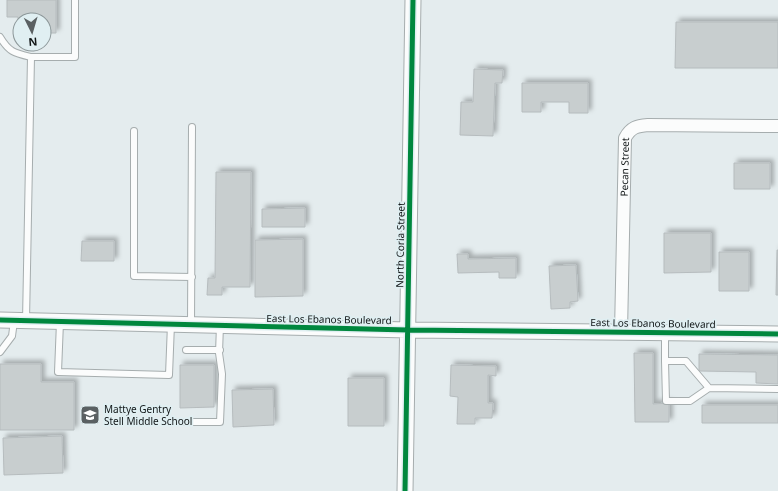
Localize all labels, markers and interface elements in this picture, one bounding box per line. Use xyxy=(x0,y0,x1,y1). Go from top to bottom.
north arrow xyxy=(12,12,52,52)
text: N xyxy=(28,35,38,50)
street label: Pecan Street xyxy=(617,137,632,197)
street label: North Coria Street xyxy=(392,202,408,288)
street label: East Los Ebanos Boulevard xyxy=(266,311,392,327)
street label: East Los Ebanos Boulevard xyxy=(590,315,716,331)
place label: Mattye Gentry Stell Middle School xyxy=(104,402,192,428)
school or university icon: Mattye Gentry Stell Middle School xyxy=(79,404,101,426)

